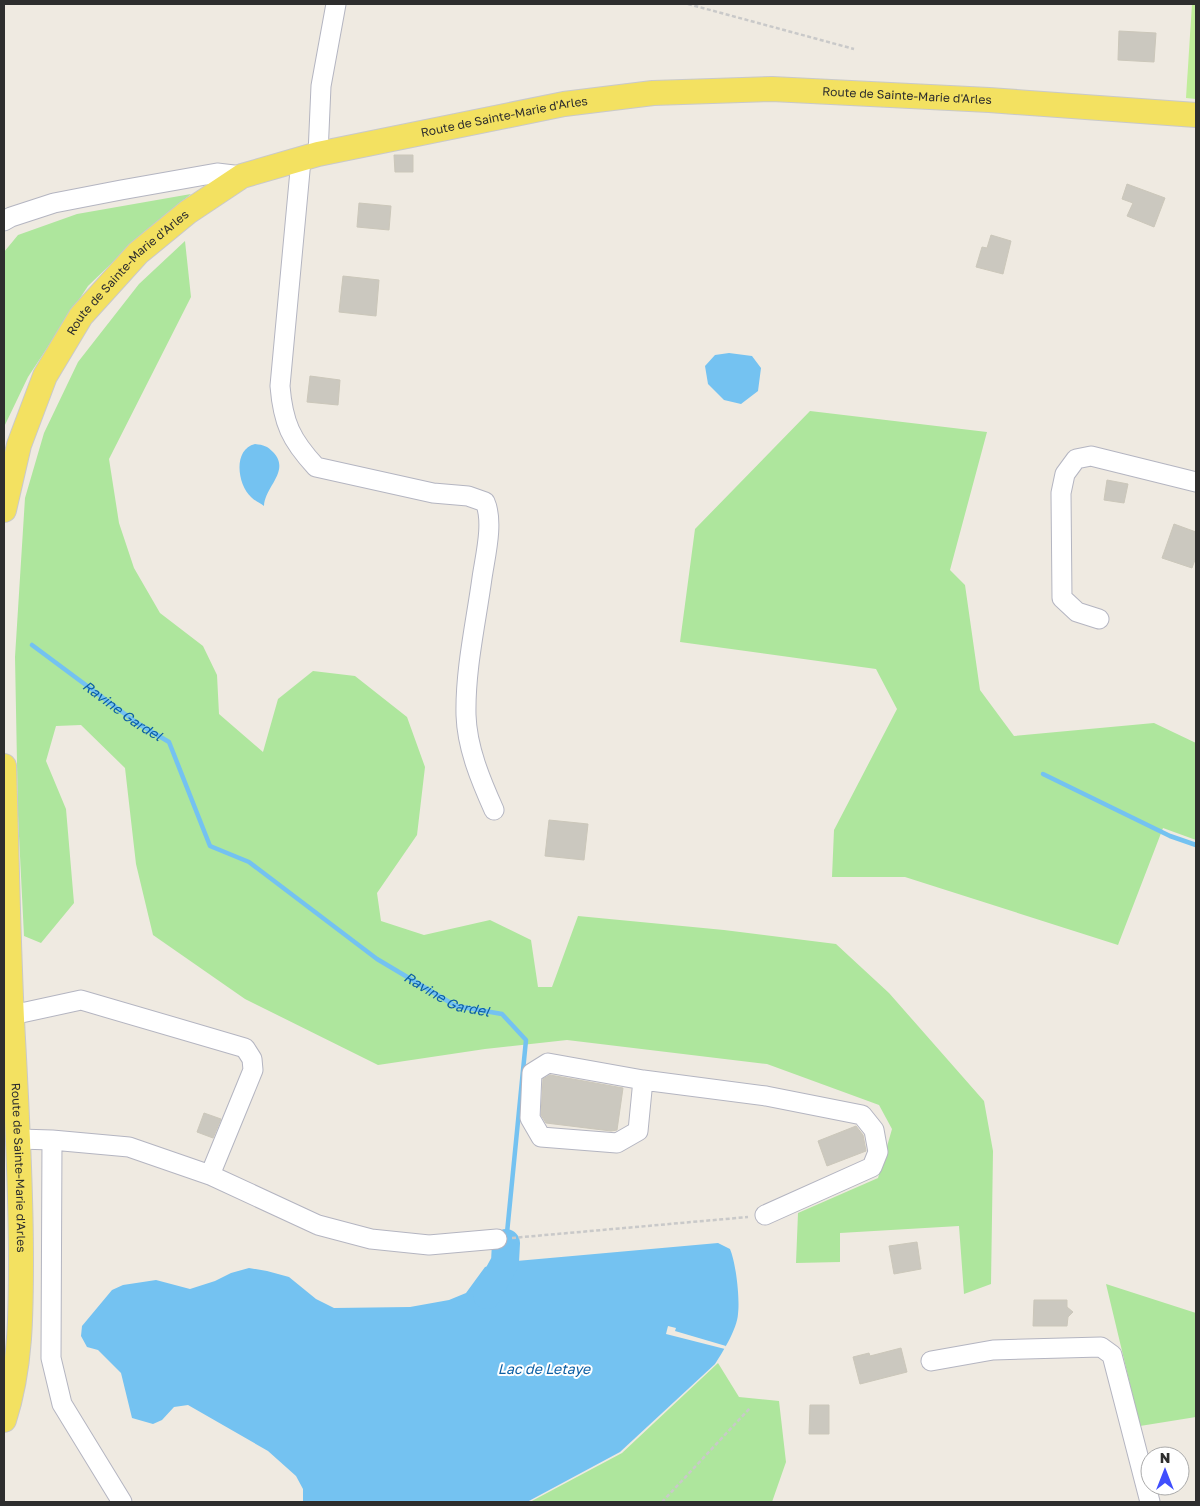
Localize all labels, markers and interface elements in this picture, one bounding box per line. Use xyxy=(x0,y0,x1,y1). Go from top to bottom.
street label: Route de Sainte-Marie d'Arles xyxy=(822,84,992,107)
street label: Route de Sainte-Marie d'Arles xyxy=(419,93,589,140)
street label: Route de Sainte-Marie d'Arles xyxy=(63,207,192,338)
water label: Ravine Gardel xyxy=(80,677,166,744)
water label: Ravine Gardel xyxy=(401,968,492,1020)
street label: Route de Sainte-Marie d'Arles xyxy=(8,1082,29,1253)
water label: Lac de Letaye xyxy=(498,1360,591,1377)
north arrow xyxy=(1140,1446,1190,1496)
text: N xyxy=(1160,1449,1170,1466)

